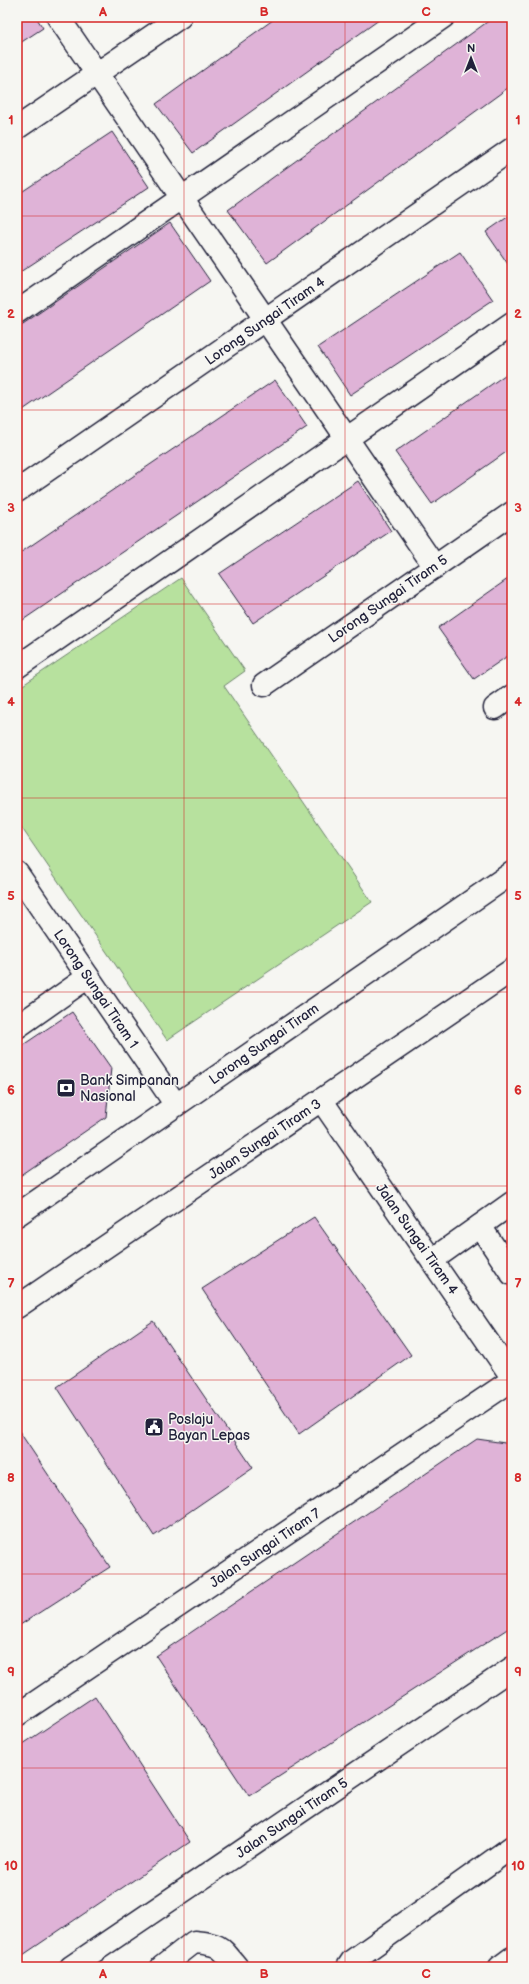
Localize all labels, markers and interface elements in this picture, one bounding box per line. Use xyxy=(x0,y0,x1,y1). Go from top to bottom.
text: A xyxy=(98,4,107,20)
text: B xyxy=(259,4,269,20)
text: C xyxy=(421,4,431,20)
north arrow xyxy=(451,38,491,78)
text: N xyxy=(467,42,475,55)
text: 1 xyxy=(8,112,14,128)
text: 1 xyxy=(515,112,521,128)
street label: Lorong Sungai Tiram 4 xyxy=(202,273,329,369)
text: 2 xyxy=(7,306,15,322)
text: 2 xyxy=(514,306,522,322)
text: 3 xyxy=(7,500,15,516)
text: 3 xyxy=(514,500,522,516)
street label: Lorong Sungai Tiram 5 xyxy=(325,551,451,647)
text: 4 xyxy=(7,694,15,710)
text: 4 xyxy=(514,694,522,710)
text: 5 xyxy=(7,888,15,904)
text: 5 xyxy=(514,888,522,904)
street label: Lorong Sungai Tiram 1 xyxy=(50,927,142,1051)
street label: Lorong Sungai Tiram xyxy=(206,1000,322,1088)
place label: Bank Simpanan Nasional xyxy=(80,1072,179,1105)
bank icon: Bank Simpanan Nasional xyxy=(55,1077,77,1099)
text: 6 xyxy=(7,1082,15,1098)
text: 6 xyxy=(514,1082,522,1098)
street label: Jalan Sungai Tiram 3 xyxy=(206,1095,324,1183)
street label: Jalan Sungai Tiram 4 xyxy=(372,1180,462,1298)
text: 7 xyxy=(7,1276,15,1292)
text: 7 xyxy=(514,1276,522,1292)
place label: Poslaju Bayan Lepas xyxy=(168,1411,250,1444)
public building icon: Poslaju Bayan Lepas xyxy=(143,1416,165,1438)
text: 8 xyxy=(7,1470,15,1486)
text: 8 xyxy=(514,1470,522,1486)
street label: Jalan Sungai Tiram 7 xyxy=(206,1505,324,1591)
text: 9 xyxy=(7,1664,15,1680)
text: 9 xyxy=(514,1664,522,1680)
street label: Jalan Sungai Tiram 5 xyxy=(233,1774,351,1862)
text: 10 xyxy=(4,1858,18,1874)
text: 10 xyxy=(511,1858,525,1874)
text: A xyxy=(98,1966,107,1982)
text: B xyxy=(259,1966,269,1982)
text: C xyxy=(421,1966,431,1982)

